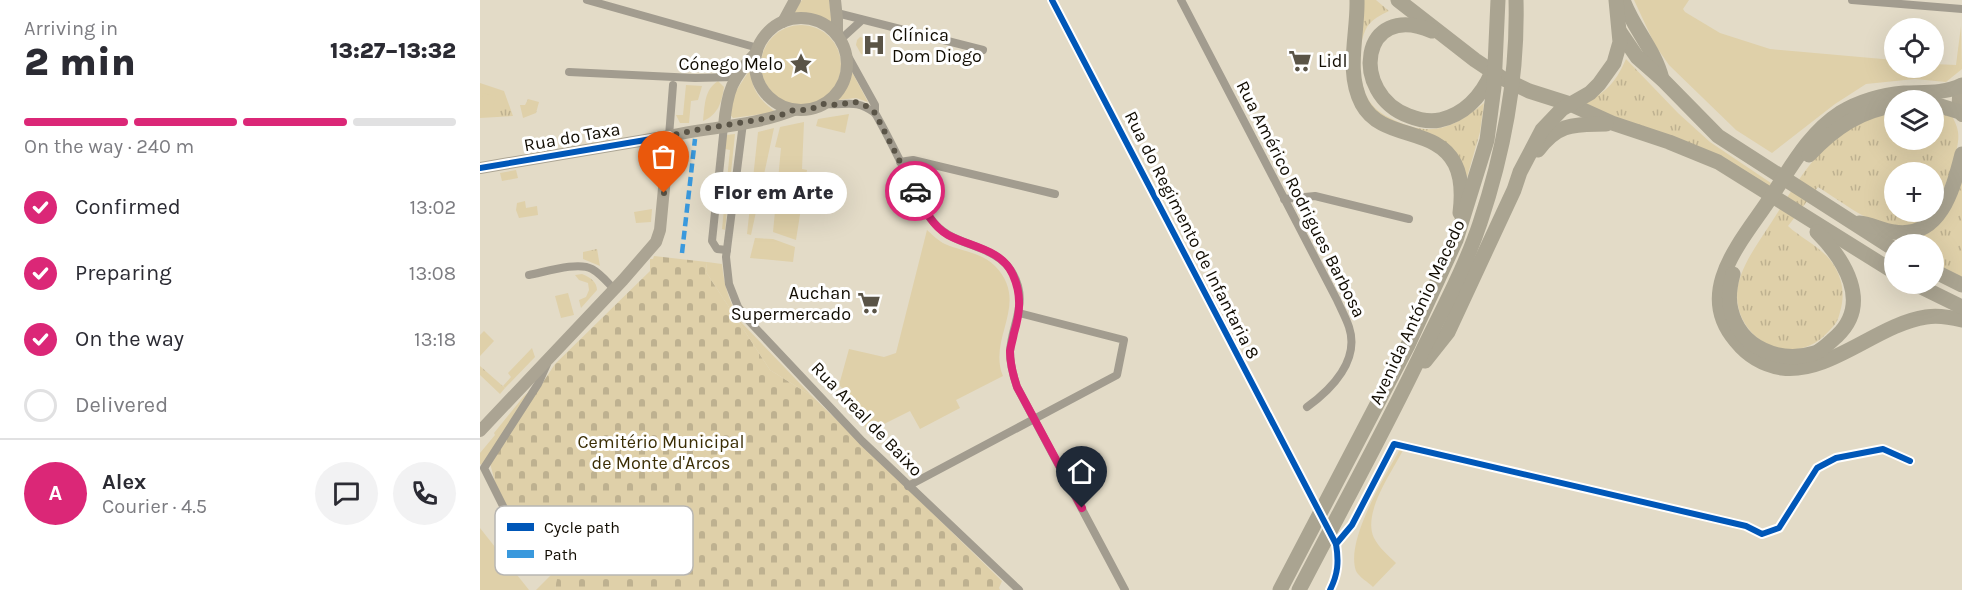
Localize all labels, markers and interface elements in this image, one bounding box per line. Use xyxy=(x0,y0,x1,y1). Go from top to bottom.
text: Arriving in xyxy=(24,17,118,40)
map controls xyxy=(1884,18,1944,294)
button: locate xyxy=(1884,18,1944,78)
place label: Clínica Dom Diogo xyxy=(892,24,982,67)
hospital icon: Clínica Dom Diogo xyxy=(861,32,887,58)
text: 13:27–13:32 xyxy=(330,38,456,64)
text: 2 min xyxy=(24,39,136,85)
supermarket icon: Lidl xyxy=(1287,48,1313,74)
place label: Lidl xyxy=(1318,50,1347,72)
place icon: Cónego Melo xyxy=(788,51,814,77)
place label: Cónego Melo xyxy=(678,53,783,75)
street label: Rua Américo Rodrigues Barbosa xyxy=(1232,77,1370,321)
button: layers xyxy=(1884,90,1944,150)
street label: Rua do Regimento de Infantaria 8 xyxy=(1120,107,1264,363)
street label: Rua do Taxa xyxy=(522,118,622,156)
pin xyxy=(638,131,689,193)
text: On the way · 240 m xyxy=(24,135,194,158)
icon: bag xyxy=(647,140,680,173)
courier xyxy=(885,161,945,221)
button: + xyxy=(1884,162,1944,222)
callout: Flor em Arte xyxy=(700,172,847,214)
icon: car xyxy=(899,175,932,208)
text: Flor em Arte xyxy=(713,181,834,204)
icon: check xyxy=(24,191,57,224)
text: Confirmed xyxy=(75,194,181,220)
text: 13:02 xyxy=(410,196,456,219)
street label: Avenida António Macedo xyxy=(1364,216,1470,408)
button: − xyxy=(1884,234,1944,294)
icon: check xyxy=(24,257,57,290)
text: Preparing xyxy=(75,260,172,286)
text: 13:08 xyxy=(409,262,456,285)
place label: Auchan Supermercado xyxy=(731,282,851,325)
supermarket icon: Auchan Supermercado xyxy=(856,290,882,316)
icon: check xyxy=(24,323,57,356)
text: On the way xyxy=(75,326,184,352)
text: 13:18 xyxy=(414,328,456,351)
street label: Rua Areal de Baixo xyxy=(807,357,927,481)
text: Delivered xyxy=(75,392,168,418)
park label: Cemitério Municipal de Monte d'Arcos xyxy=(578,431,744,474)
pin xyxy=(1056,446,1107,508)
icon: home xyxy=(1065,455,1098,488)
button: chat xyxy=(315,462,378,525)
button: phone xyxy=(393,462,456,525)
text: Alex xyxy=(102,469,146,495)
text: A xyxy=(49,480,62,506)
text: Courier · 4.5 xyxy=(102,495,207,518)
legend xyxy=(495,506,693,575)
text: Cycle path xyxy=(544,518,620,537)
text: Path xyxy=(544,545,577,564)

